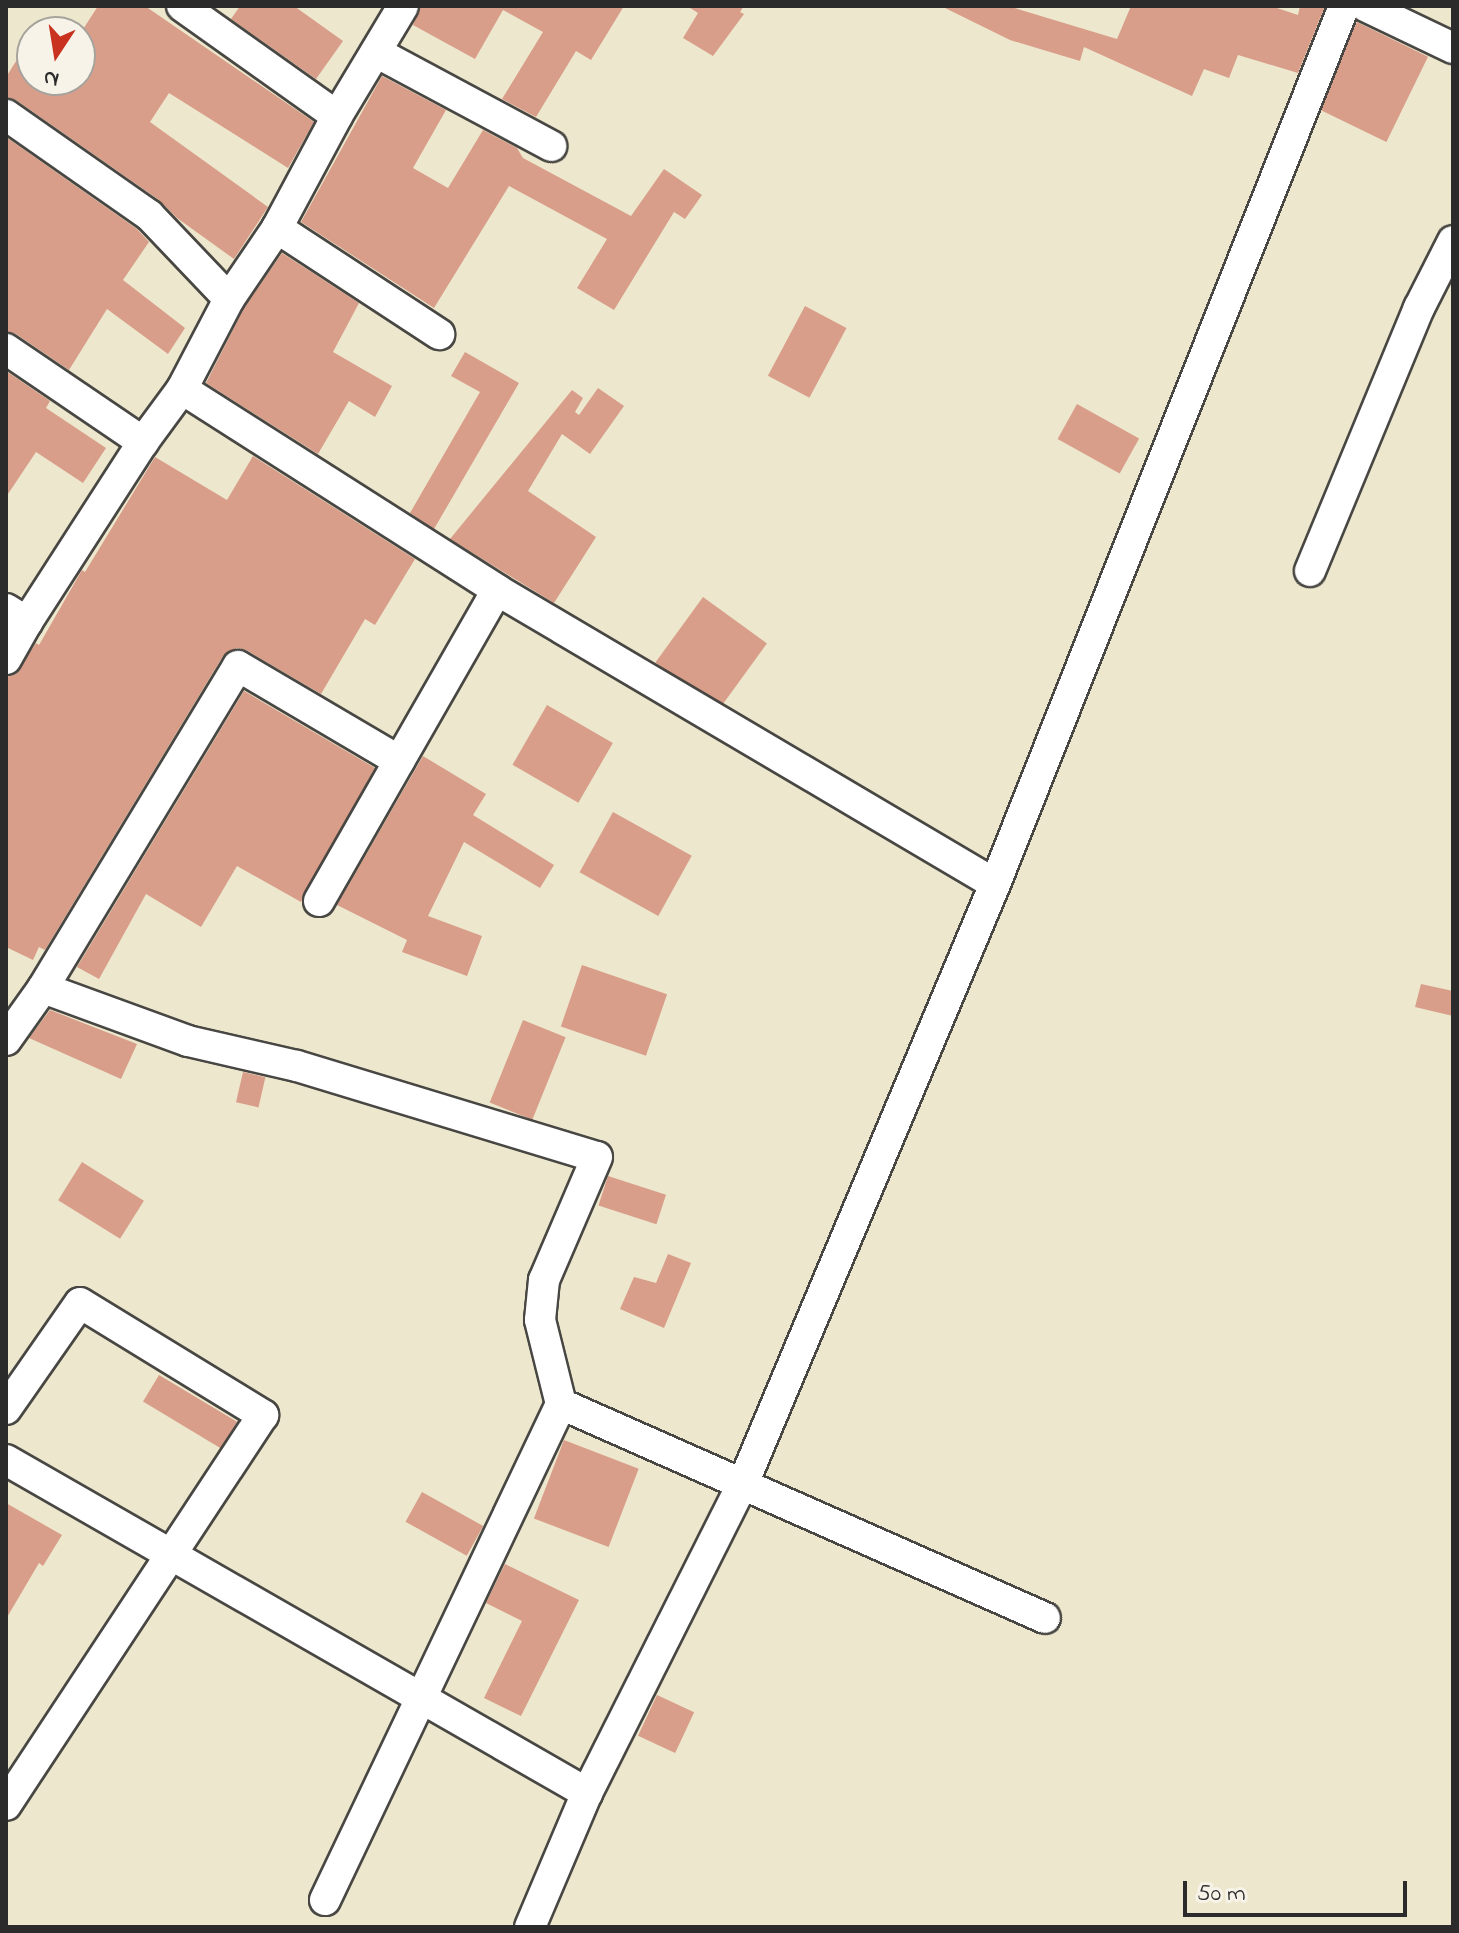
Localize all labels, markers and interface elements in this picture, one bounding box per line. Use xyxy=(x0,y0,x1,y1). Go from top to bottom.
north arrow xyxy=(16,16,96,96)
text: N xyxy=(41,60,62,95)
scale bar xyxy=(1187,1865,1411,1915)
text: 50 m xyxy=(1197,1877,1246,1912)

